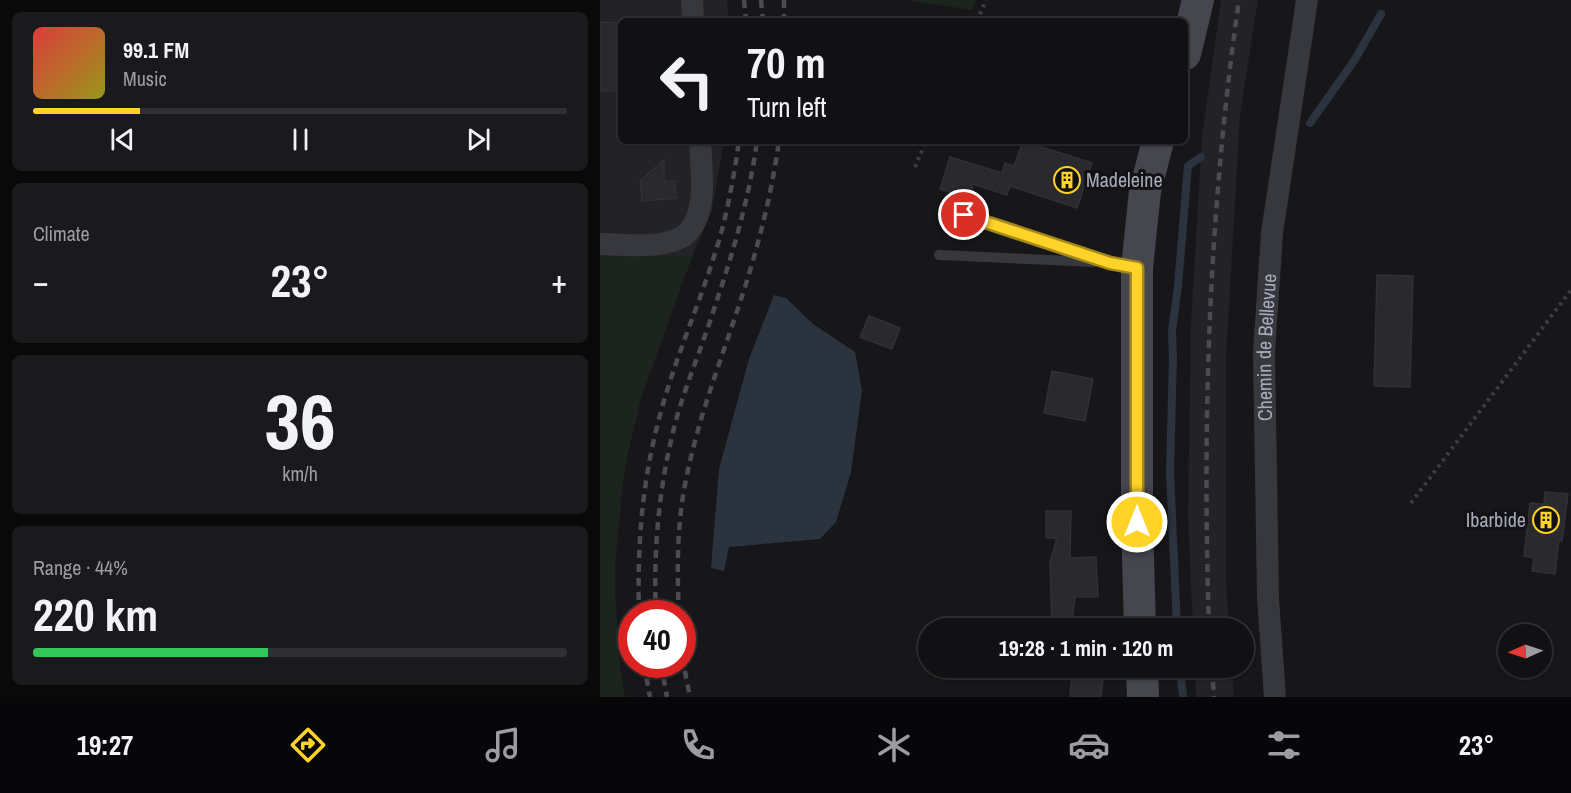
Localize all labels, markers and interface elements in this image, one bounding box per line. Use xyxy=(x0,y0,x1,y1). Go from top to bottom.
text: 99.1 FM xyxy=(123,35,189,65)
text: 70 m xyxy=(747,35,826,91)
icon: left xyxy=(648,42,726,120)
text: Music xyxy=(123,65,167,92)
text: Turn left xyxy=(747,89,826,125)
icon: previous xyxy=(106,123,139,156)
icon: pause xyxy=(284,123,317,156)
icon: next xyxy=(462,123,495,156)
building icon: Madeleine xyxy=(1052,165,1082,195)
place label: Madeleine xyxy=(1086,166,1163,193)
pin xyxy=(938,189,989,240)
icon: arrive xyxy=(947,198,980,231)
text: Climate xyxy=(33,220,90,247)
text: 23° xyxy=(270,250,330,311)
text: − xyxy=(33,259,49,303)
text: + xyxy=(551,259,567,303)
street label: Chemin de Bellevue xyxy=(1250,273,1282,421)
text: 36 xyxy=(264,368,336,473)
text: km/h xyxy=(282,460,318,487)
position arrow xyxy=(1105,490,1169,554)
building icon: Ibarbide xyxy=(1531,505,1561,535)
place label: Ibarbide xyxy=(1466,506,1526,533)
text: Range · 44% xyxy=(33,554,128,581)
text: 220 km xyxy=(33,584,158,645)
speed limit sign: 40 xyxy=(618,600,696,678)
north arrow xyxy=(1498,624,1552,678)
map controls xyxy=(1498,624,1552,678)
text: 19:28 · 1 min · 120 m xyxy=(999,633,1173,663)
icon: directions xyxy=(287,724,329,766)
icon: music xyxy=(482,724,524,766)
icon: phone xyxy=(677,724,719,766)
icon: climate xyxy=(873,724,915,766)
icon: car xyxy=(1068,724,1110,766)
icon: filters xyxy=(1263,724,1305,766)
text: 19:27 xyxy=(77,727,133,763)
text: 23° xyxy=(1459,727,1494,763)

